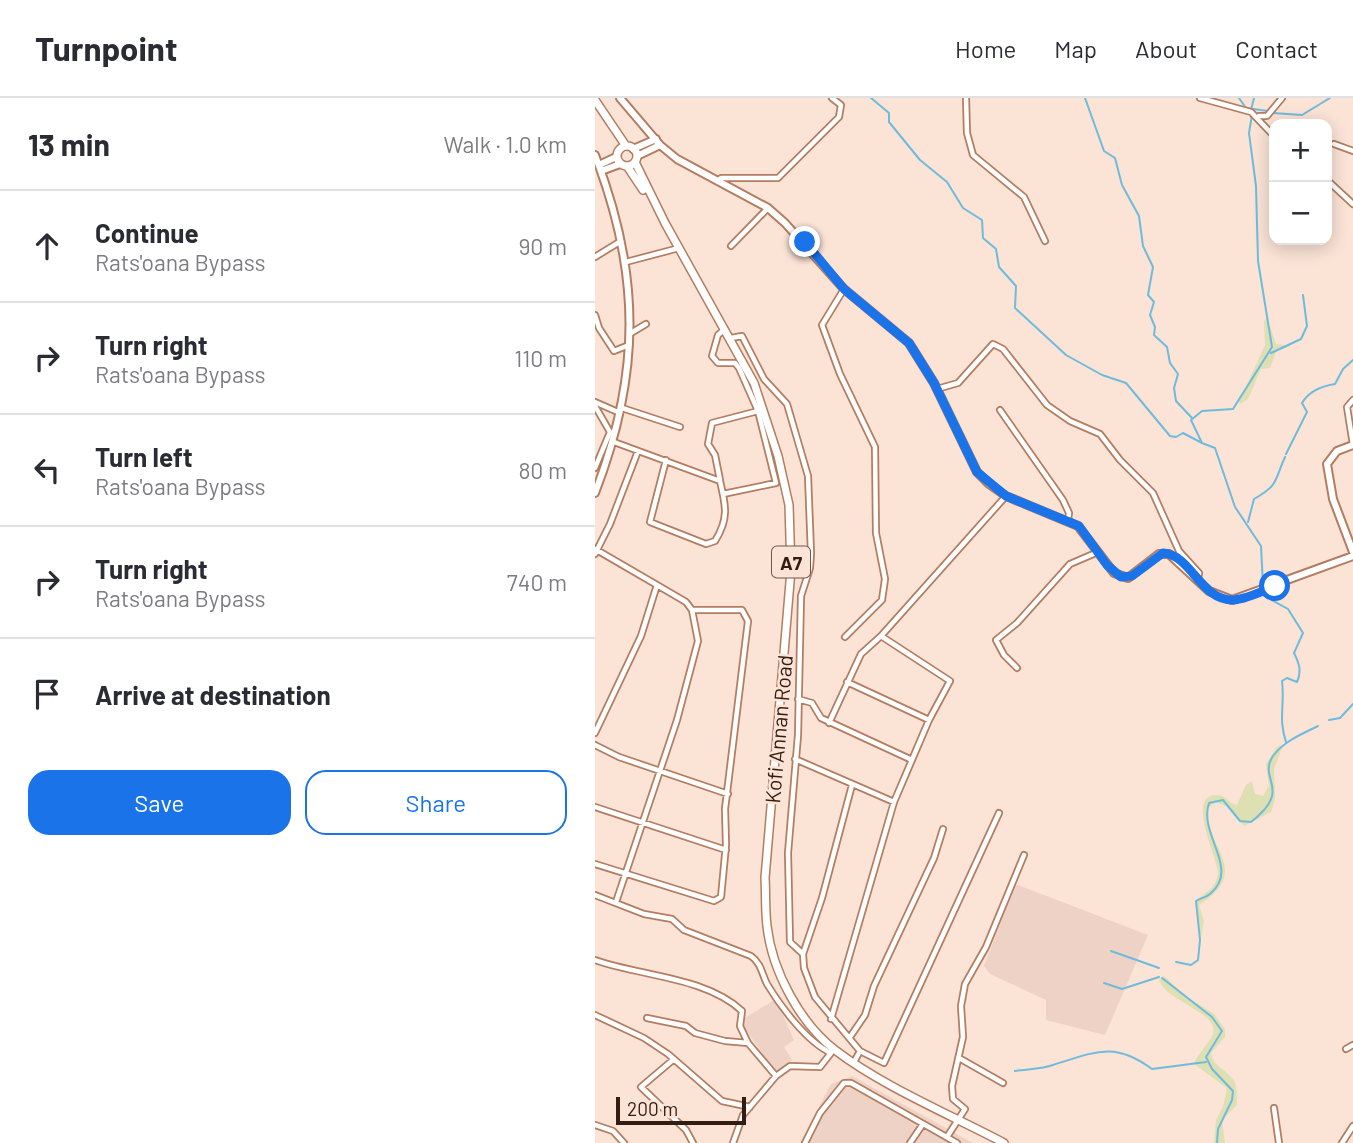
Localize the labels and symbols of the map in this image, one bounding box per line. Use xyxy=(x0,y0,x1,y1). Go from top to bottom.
route end xyxy=(789,226,820,257)
road number: A7 xyxy=(772,547,810,578)
route start xyxy=(1259,570,1290,601)
street label: Kofi Annan Road xyxy=(759,654,797,804)
scale bar xyxy=(616,1094,745,1126)

